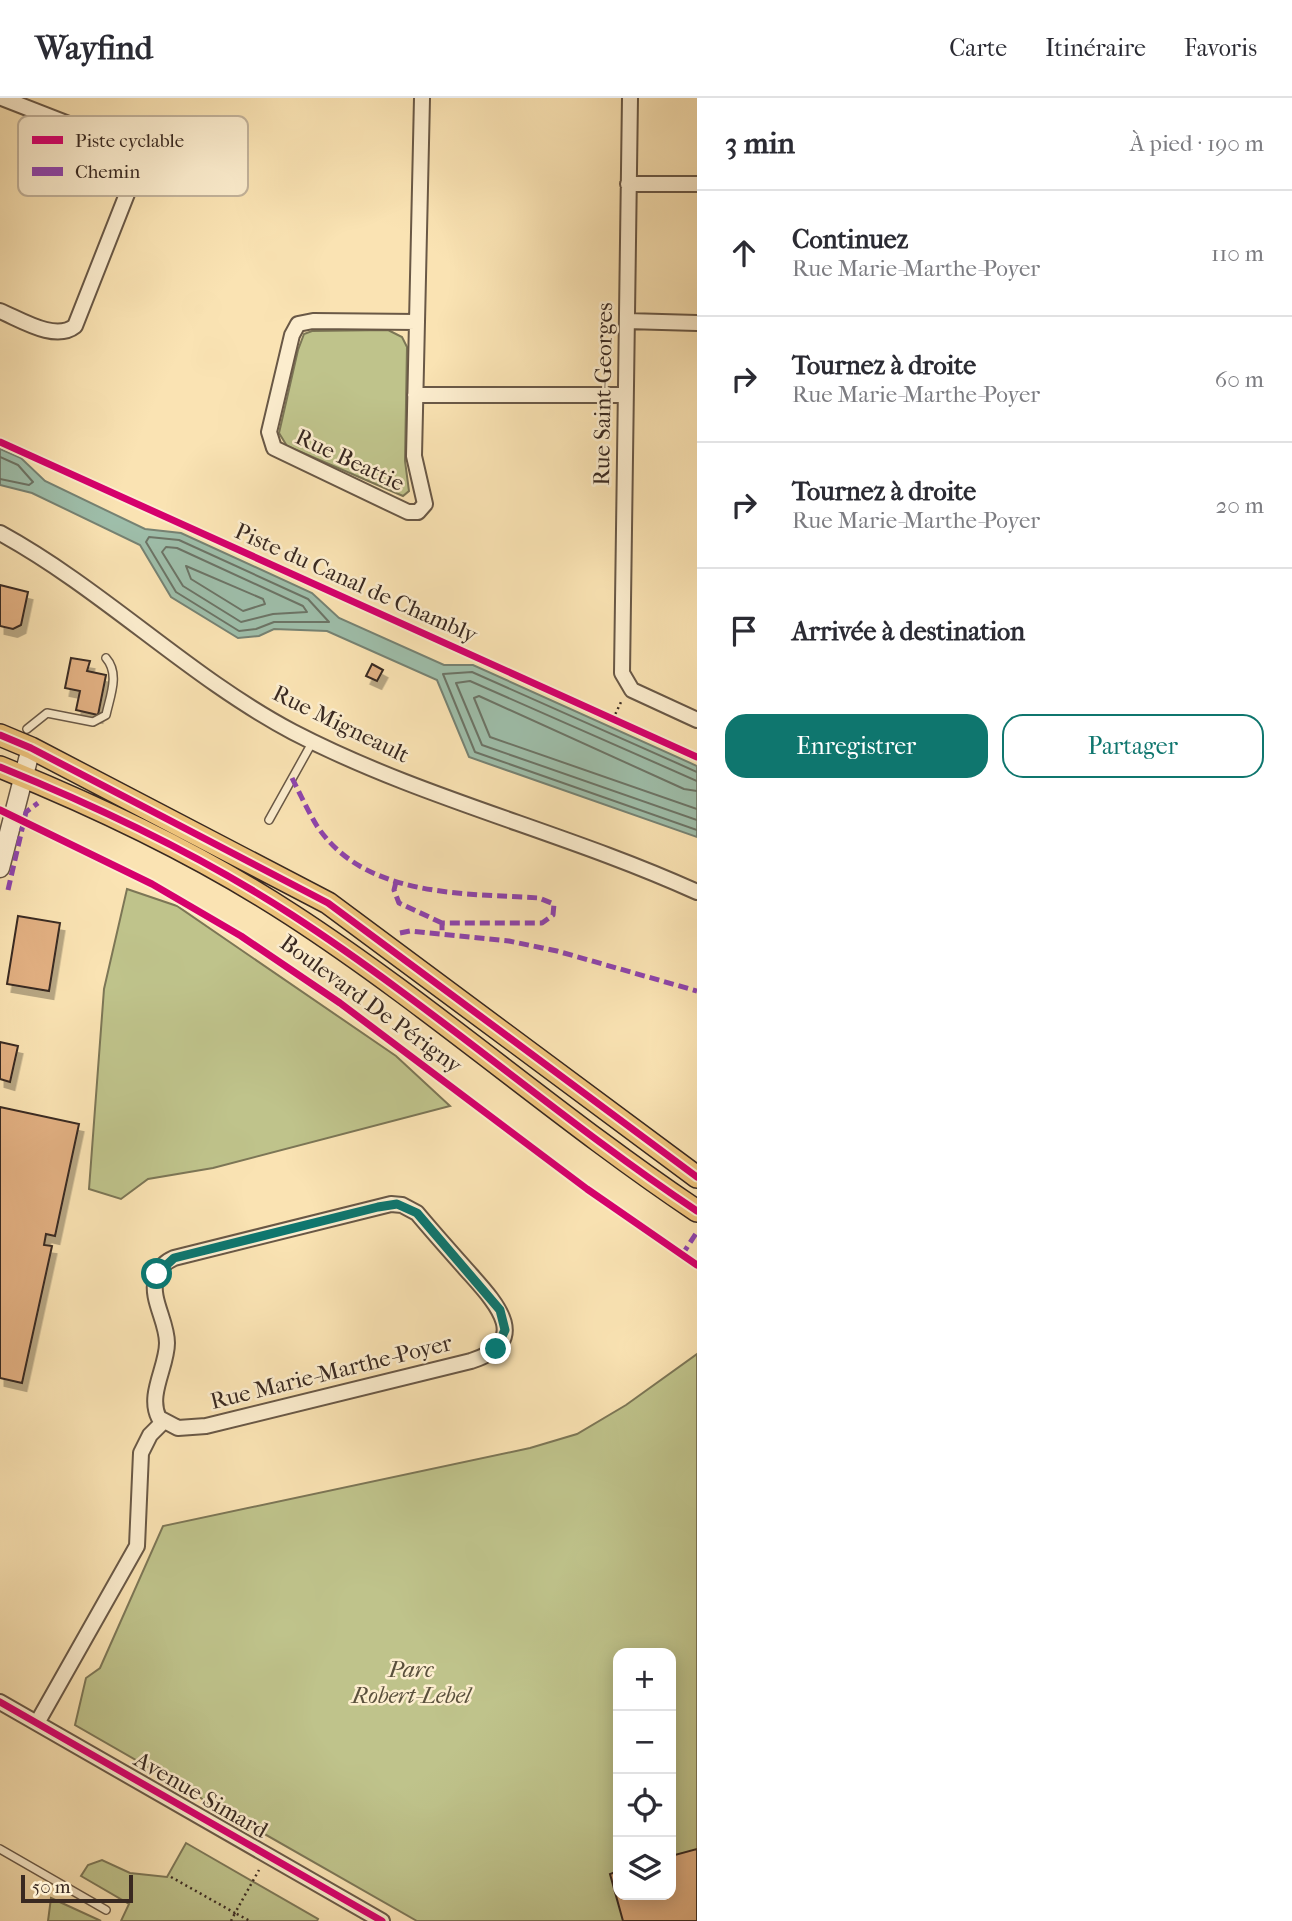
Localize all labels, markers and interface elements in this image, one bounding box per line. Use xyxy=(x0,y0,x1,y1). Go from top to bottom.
text: Wayfind xyxy=(35,29,153,68)
text: Carte xyxy=(949,34,1007,62)
text: Itinéraire xyxy=(1045,34,1146,62)
text: Favoris xyxy=(1184,34,1257,62)
legend xyxy=(18,116,248,196)
text: 3 min xyxy=(725,126,795,161)
text: Piste cyclable xyxy=(75,130,184,152)
text: À pied · 190 m xyxy=(1130,130,1264,157)
text: Chemin xyxy=(75,161,140,183)
text: Continuez xyxy=(792,224,908,255)
icon: ahead xyxy=(725,234,763,272)
text: 110 m xyxy=(1211,240,1264,267)
text: Rue Marie-Marthe-Poyer xyxy=(792,255,1040,282)
street label: Rue Saint-Georges xyxy=(588,302,618,486)
text: Tournez à droite xyxy=(792,350,976,381)
icon: right xyxy=(725,360,763,398)
text: 60 m xyxy=(1215,366,1264,393)
text: Rue Marie-Marthe-Poyer xyxy=(792,381,1040,408)
street label: Rue Beattie xyxy=(291,423,409,497)
text: Tournez à droite xyxy=(792,476,976,507)
icon: right xyxy=(725,486,763,524)
text: 20 m xyxy=(1215,492,1264,519)
text: Rue Marie-Marthe-Poyer xyxy=(792,507,1040,534)
street label: Piste du Canal de Chambly xyxy=(231,517,482,649)
icon: arrive xyxy=(725,612,763,650)
text: Arrivée à destination xyxy=(792,616,1025,647)
street label: Rue Migneault xyxy=(268,679,414,769)
button: Enregistrer xyxy=(725,714,988,778)
button: Partager xyxy=(1002,714,1264,778)
street label: Boulevard De Périgny xyxy=(275,929,468,1079)
route start xyxy=(141,1258,172,1289)
street label: Rue Marie-Marthe-Poyer xyxy=(207,1329,455,1415)
route end xyxy=(480,1333,511,1364)
map controls xyxy=(613,1648,676,1900)
button: + xyxy=(613,1648,676,1711)
park label: Parc Robert-Lebel xyxy=(350,1656,473,1709)
button: − xyxy=(613,1711,676,1774)
street label: Avenue Simard xyxy=(129,1745,273,1844)
button: locate xyxy=(613,1774,676,1837)
button: layers xyxy=(613,1837,676,1900)
scale bar xyxy=(21,1872,133,1904)
text: 50 m xyxy=(32,1876,71,1898)

